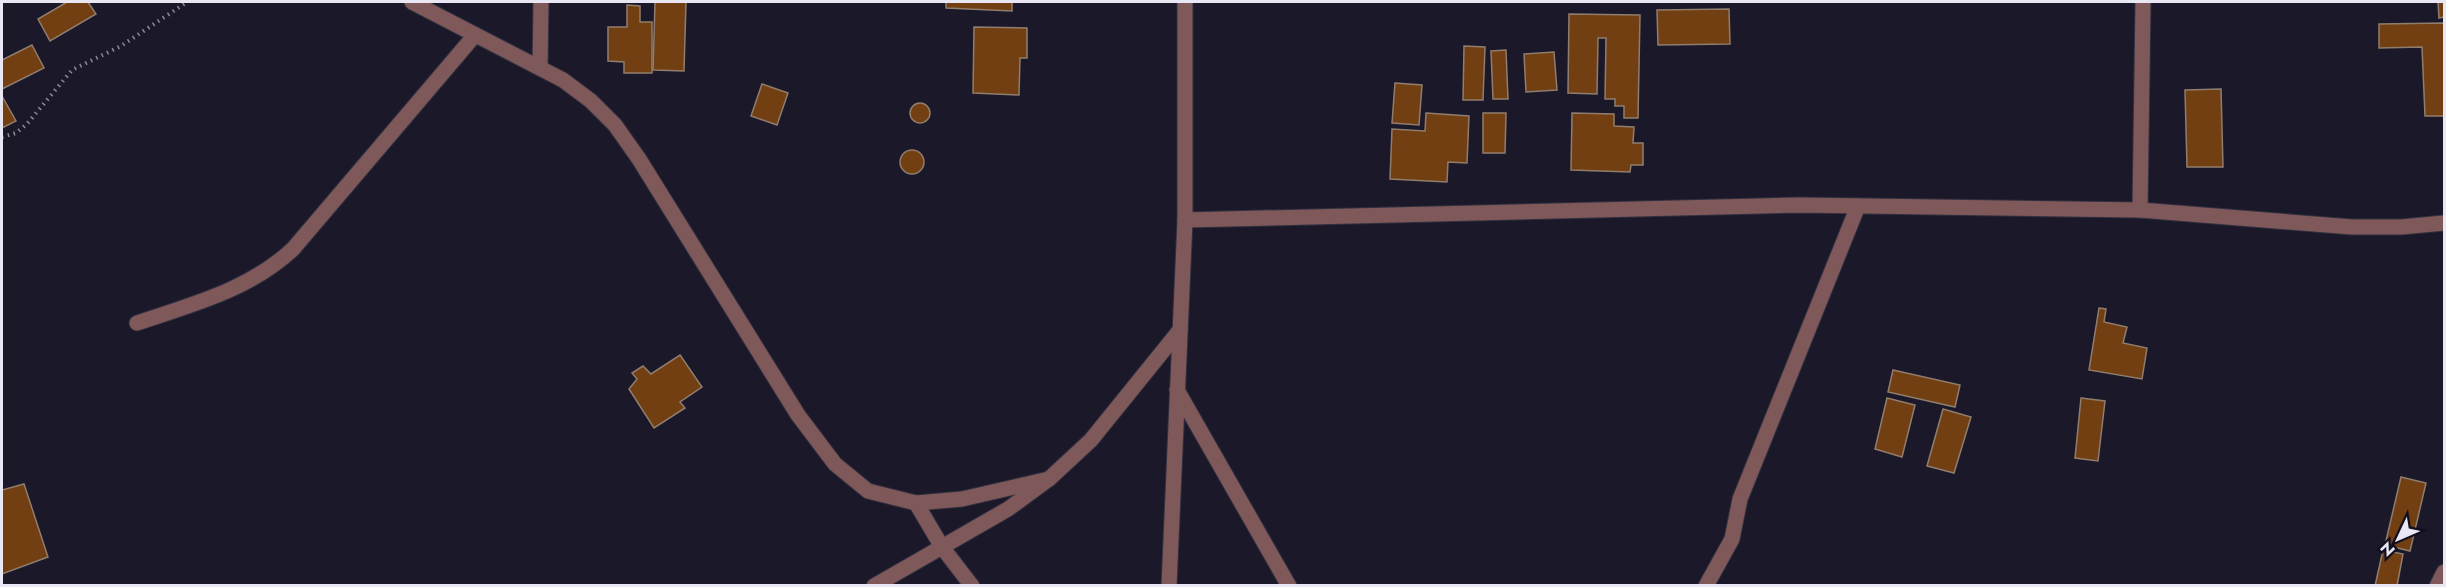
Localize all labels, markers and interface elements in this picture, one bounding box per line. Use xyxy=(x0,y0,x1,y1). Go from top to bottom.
north arrow xyxy=(2368,509,2428,569)
text: N xyxy=(2375,537,2400,562)

